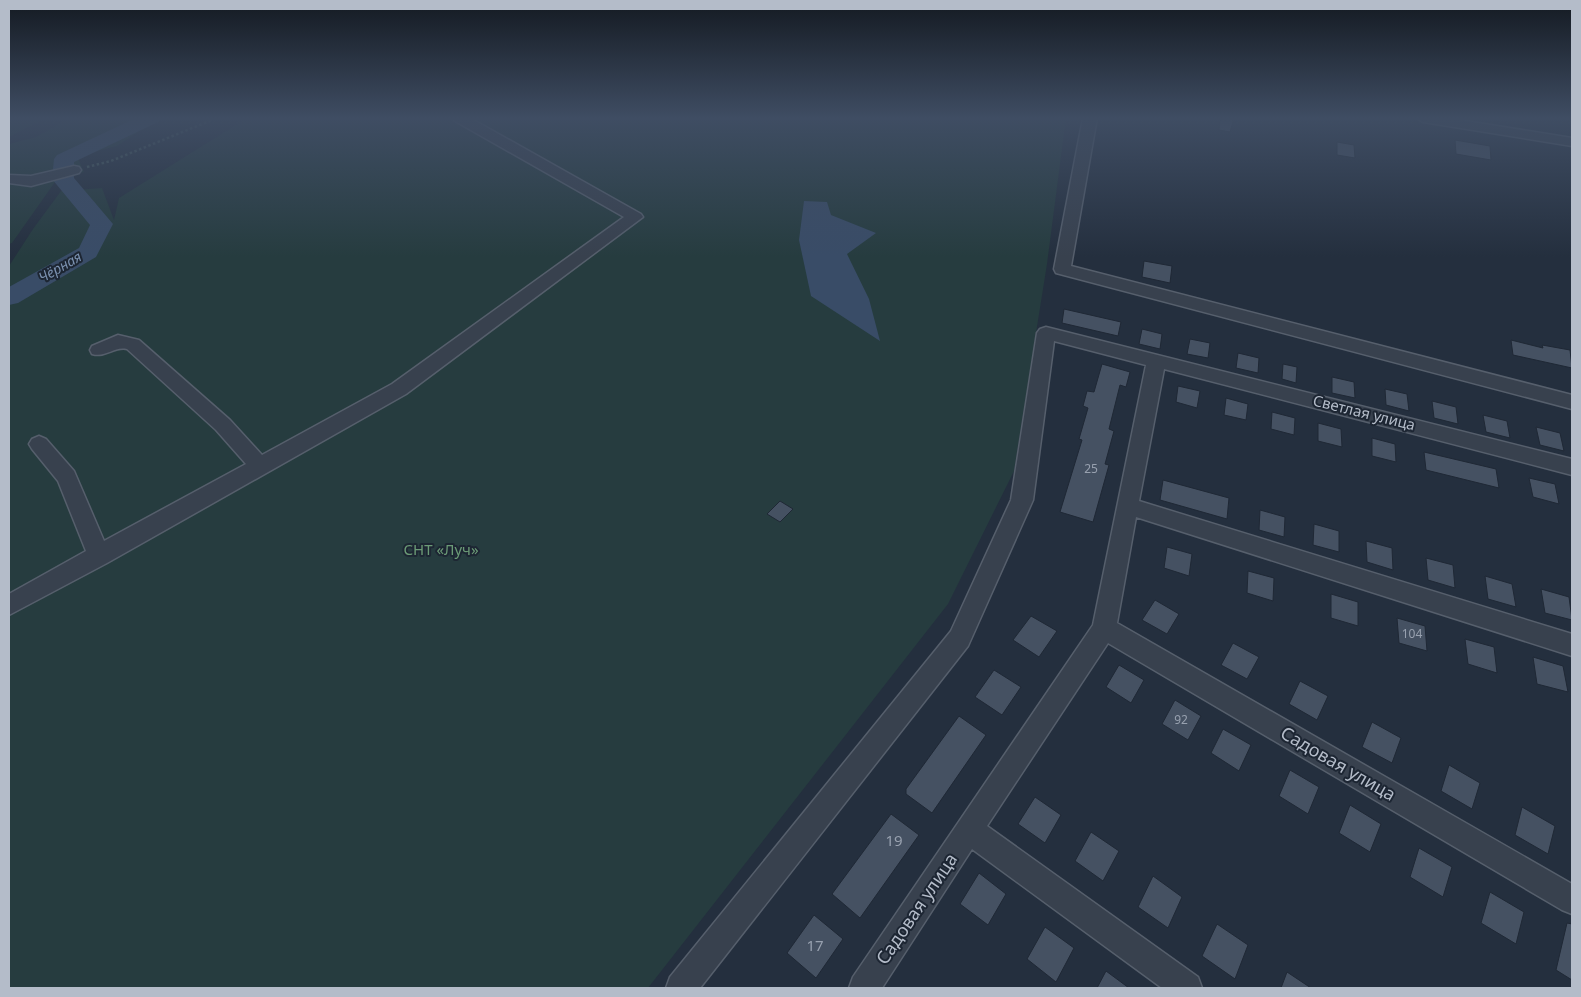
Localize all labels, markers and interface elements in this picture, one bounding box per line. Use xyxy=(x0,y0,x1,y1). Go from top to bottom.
water label: Чёрная xyxy=(35,247,85,286)
street label: Светлая улица xyxy=(1311,390,1418,434)
house number: 25 xyxy=(1084,460,1098,477)
park label: СНТ «Луч» xyxy=(403,539,479,559)
house number: 104 xyxy=(1402,625,1422,642)
house number: 92 xyxy=(1174,711,1188,728)
street label: Садовая улица xyxy=(1276,720,1401,806)
house number: 19 xyxy=(885,830,903,850)
street label: Садовая улица xyxy=(870,848,962,969)
house number: 17 xyxy=(806,935,824,955)

